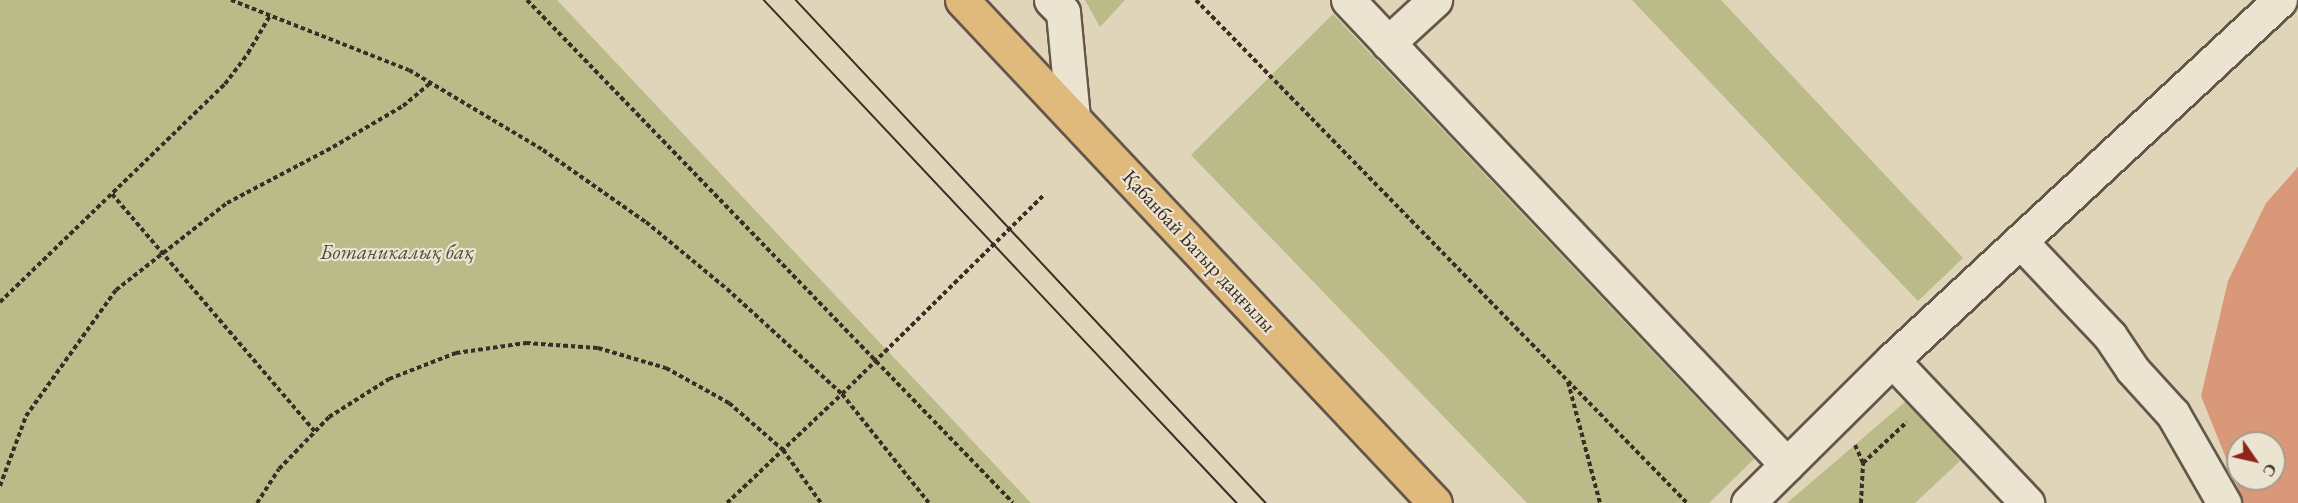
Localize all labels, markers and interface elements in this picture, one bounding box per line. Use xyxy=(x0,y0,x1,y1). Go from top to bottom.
street label: Қабанбай Батыр даңғылы xyxy=(1117,164,1281,338)
park label: Ботаникалық бақ xyxy=(320,239,474,265)
north arrow xyxy=(2226,431,2286,491)
text: С xyxy=(2258,460,2282,481)

